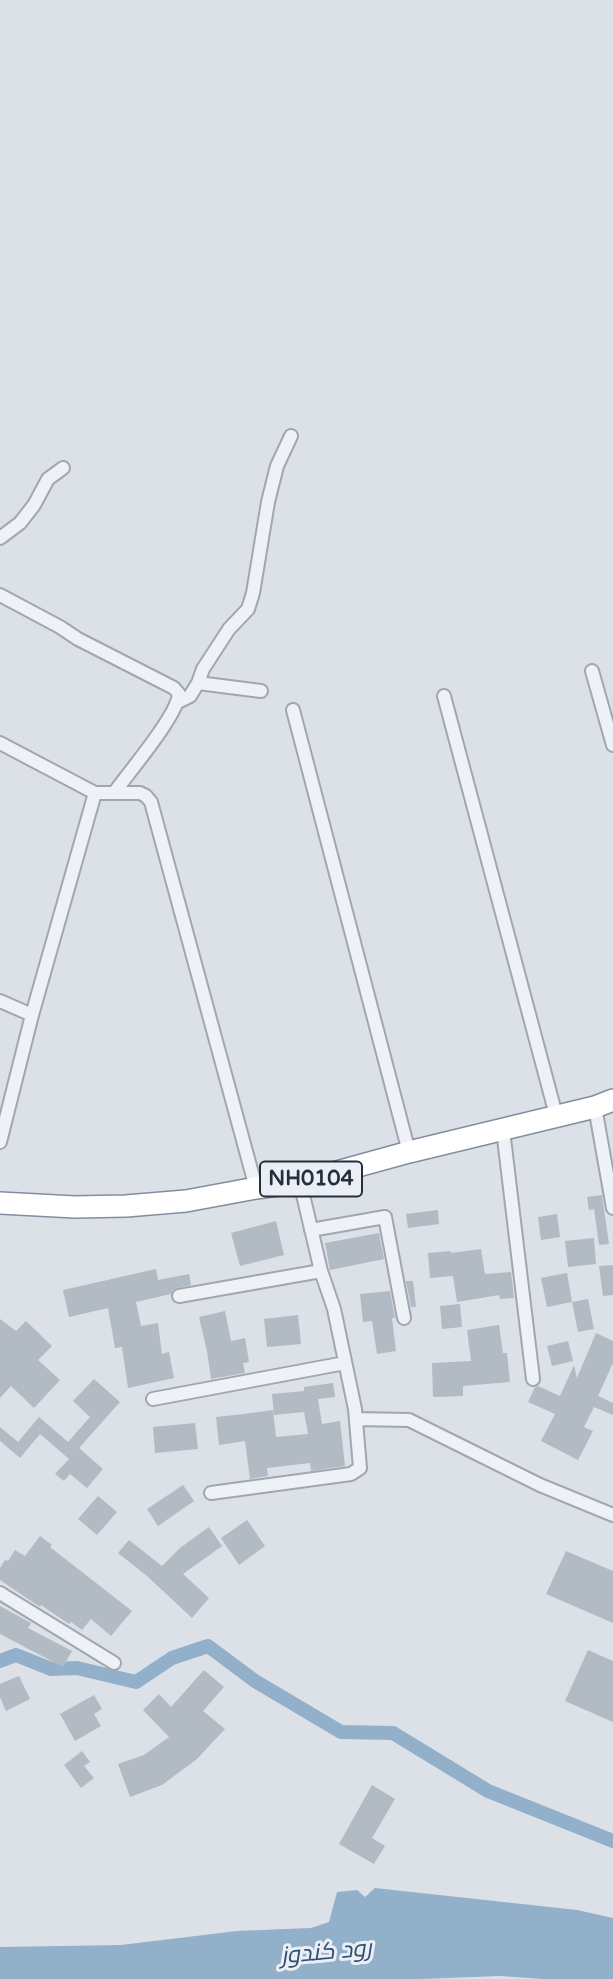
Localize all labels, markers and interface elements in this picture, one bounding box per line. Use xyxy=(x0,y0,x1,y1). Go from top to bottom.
road number: NH0104 xyxy=(260,1162,362,1196)
water label: رود کندوز xyxy=(279,1935,373,1971)

